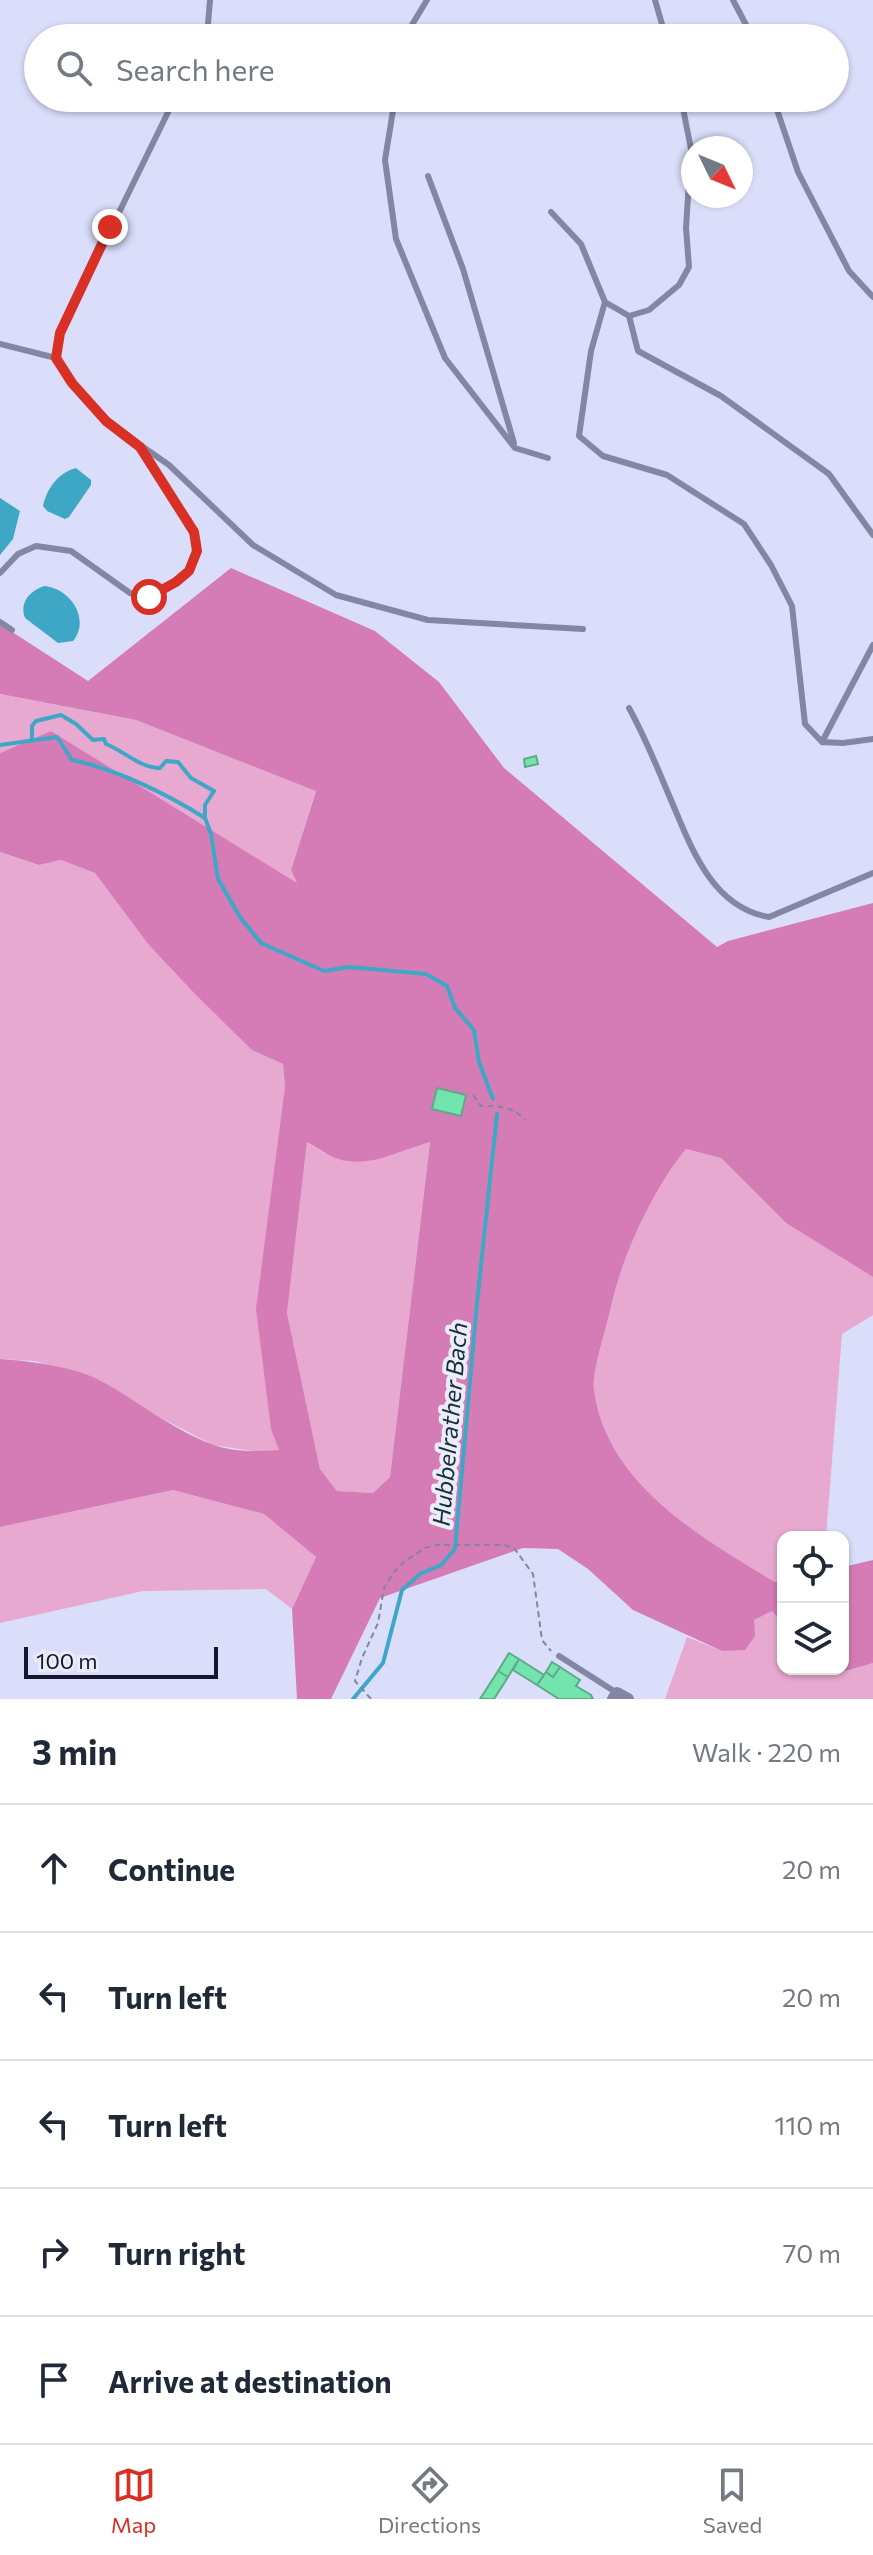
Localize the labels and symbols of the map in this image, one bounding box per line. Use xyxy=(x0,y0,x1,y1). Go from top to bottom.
north arrow xyxy=(681,136,753,208)
route end xyxy=(92,209,128,245)
route start xyxy=(131,579,167,615)
water label: Hubbelrather Bach xyxy=(426,1321,472,1527)
scale bar xyxy=(24,1643,218,1679)

